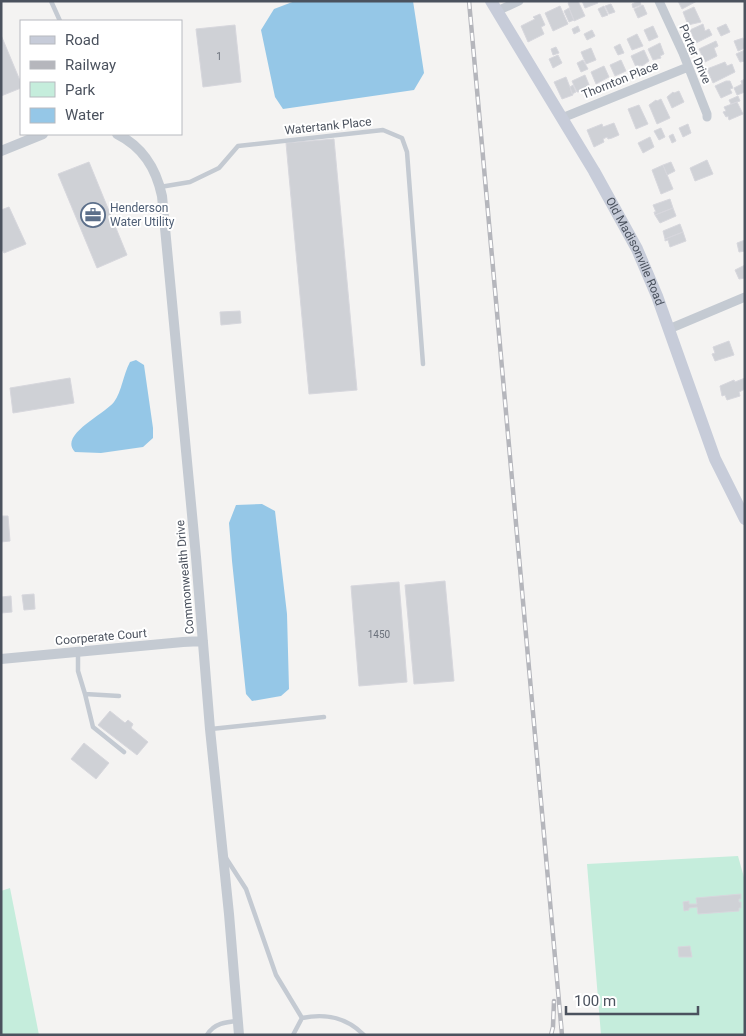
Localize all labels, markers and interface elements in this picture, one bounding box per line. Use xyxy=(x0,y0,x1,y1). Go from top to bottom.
legend xyxy=(20,20,182,135)
street label: Porter Drive xyxy=(676,22,714,86)
text: Road xyxy=(65,31,99,49)
house number: 1 xyxy=(216,51,222,62)
text: Railway xyxy=(65,56,116,74)
street label: Thornton Place xyxy=(580,58,660,102)
text: Park xyxy=(65,81,96,99)
text: Water xyxy=(65,106,104,124)
street label: Watertank Place xyxy=(284,114,372,138)
street label: Old Madisonville Road xyxy=(603,195,667,307)
place label: Henderson Water Utility xyxy=(110,201,175,229)
office icon: Henderson Water Utility xyxy=(80,202,106,228)
street label: Commonwealth Drive xyxy=(173,519,197,635)
street label: Coorperate Court xyxy=(55,626,147,648)
house number: 1450 xyxy=(368,629,391,640)
scale bar xyxy=(566,984,698,1016)
text: 100 m xyxy=(574,992,616,1010)

